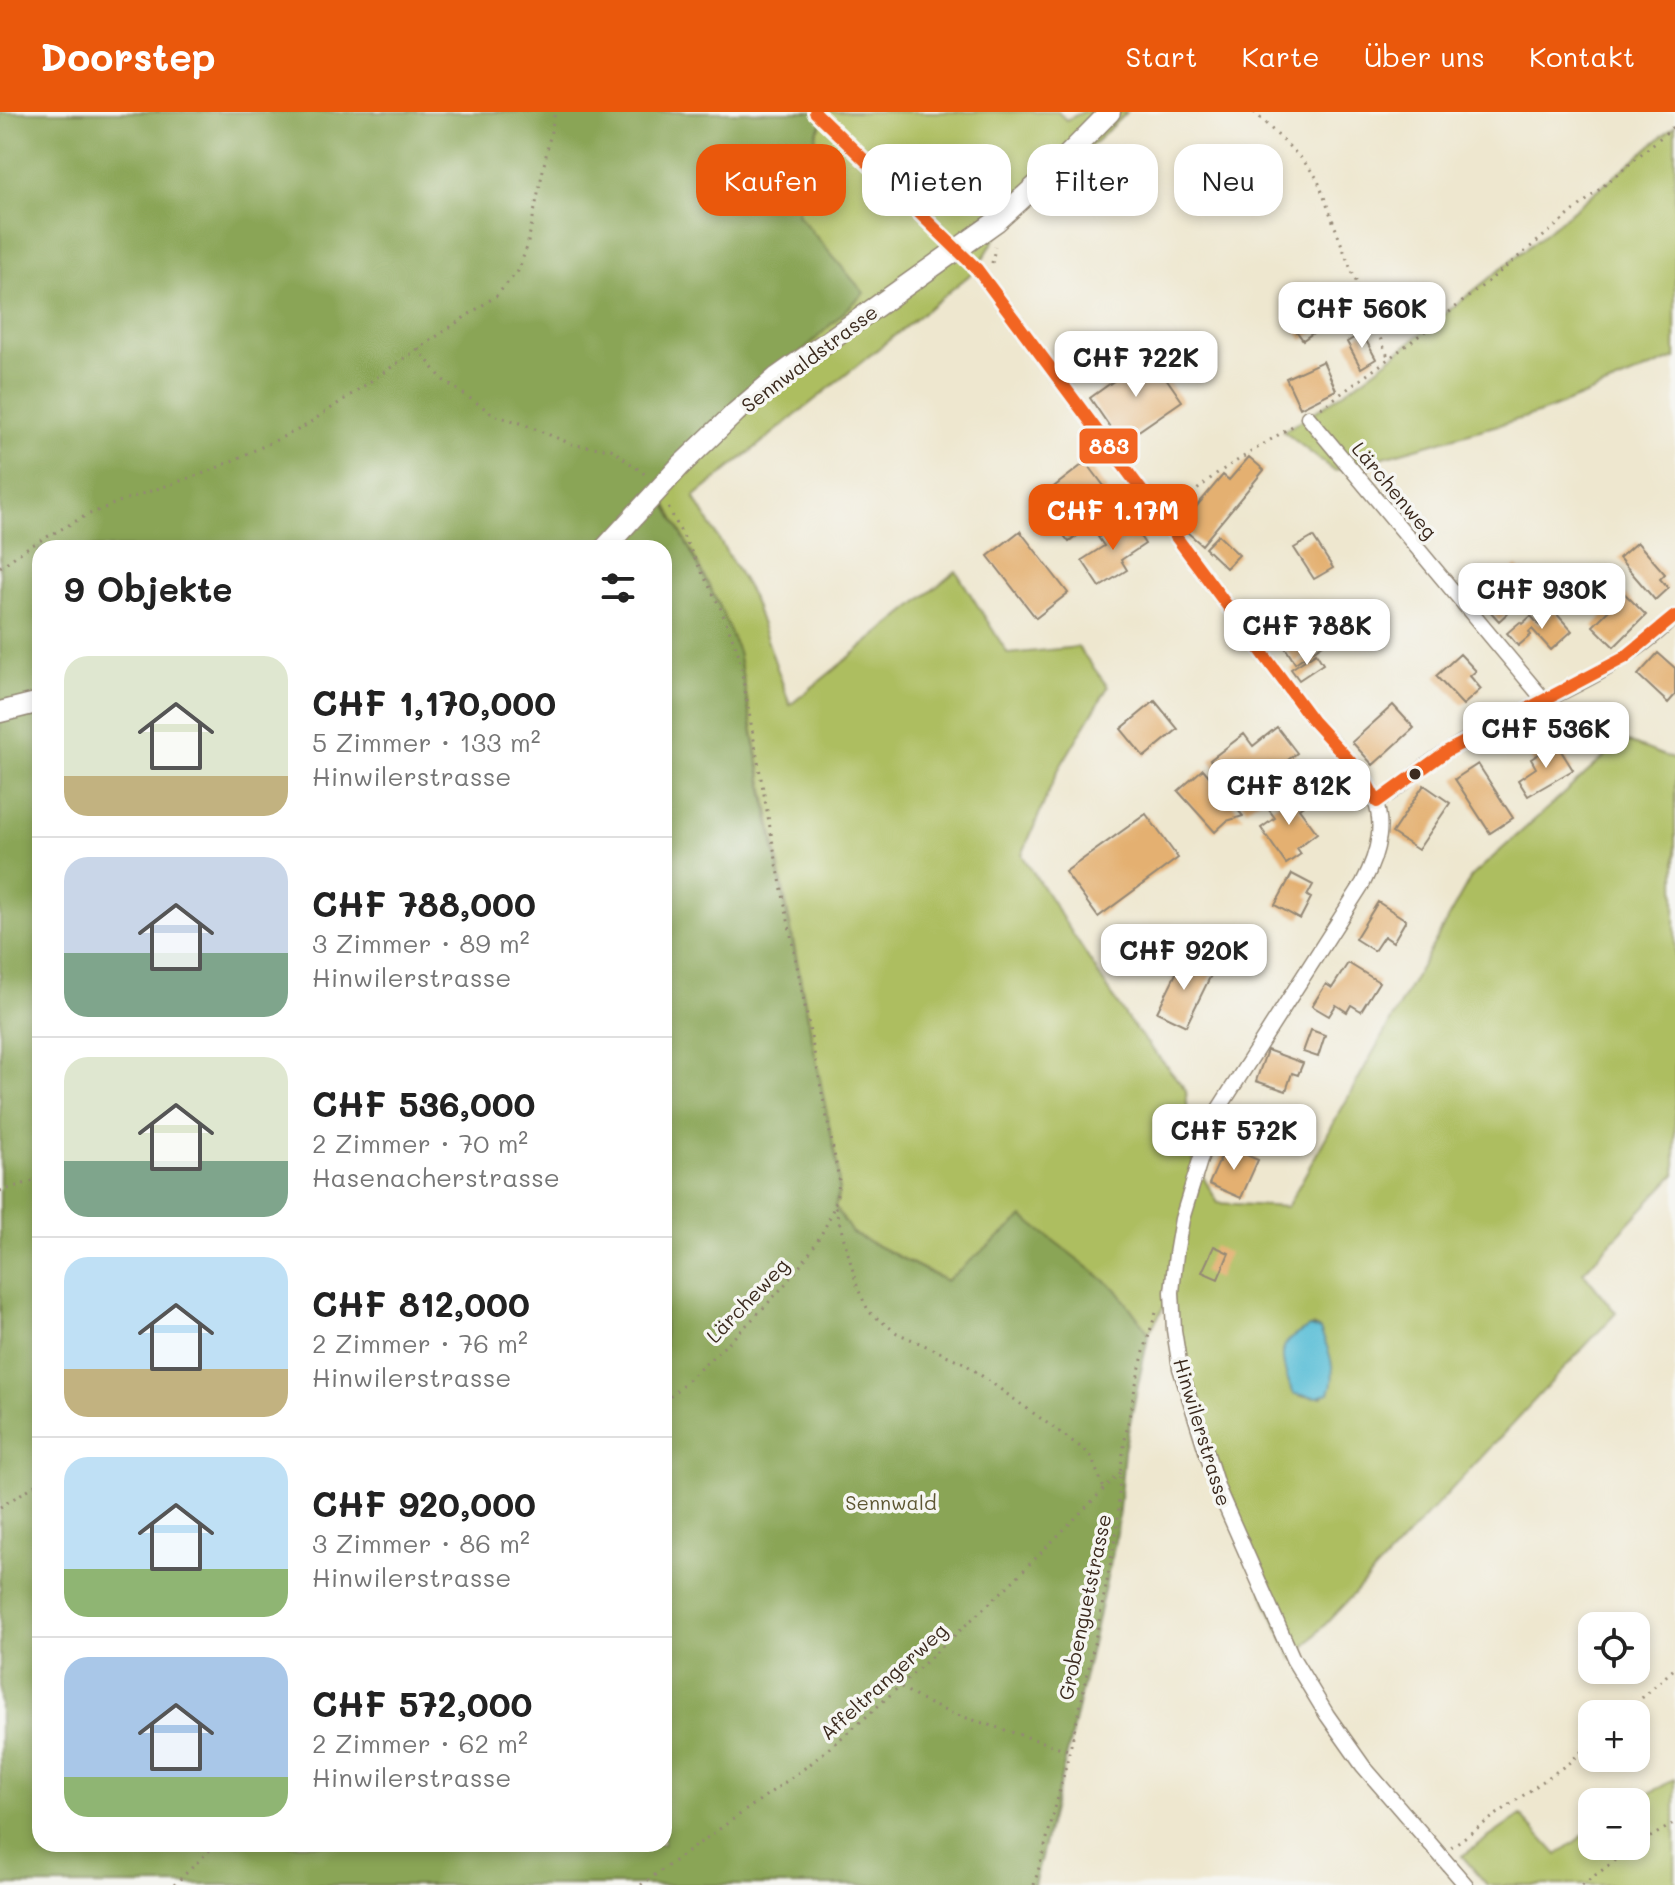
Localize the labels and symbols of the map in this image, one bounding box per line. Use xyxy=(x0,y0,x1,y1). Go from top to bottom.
pin: CHF 560K xyxy=(1279,282,1445,350)
street label: Sennwaldstrasse xyxy=(736,298,882,418)
pin: CHF 722K xyxy=(1053,331,1219,399)
line badge: 883 xyxy=(1078,427,1139,465)
text: 883 xyxy=(1089,431,1129,460)
street label: Lärchenweg xyxy=(1347,436,1443,544)
pin: CHF 1.17M xyxy=(1021,484,1205,552)
pin: CHF 930K xyxy=(1459,563,1625,631)
pin: CHF 788K xyxy=(1224,599,1390,667)
pin: CHF 536K xyxy=(1463,702,1629,770)
pin: CHF 812K xyxy=(1206,759,1372,827)
unlabelled marker xyxy=(1407,766,1423,782)
pin: CHF 920K xyxy=(1101,924,1267,992)
pin: CHF 572K xyxy=(1151,1104,1317,1172)
street label: Lärcheweg xyxy=(700,1252,794,1348)
street label: Hinwilerstrasse xyxy=(1168,1355,1238,1509)
park label: Sennwald xyxy=(845,1489,937,1515)
street label: Grobenguetstrasse xyxy=(1052,1512,1116,1702)
street label: Affeltrangerweg xyxy=(814,1617,952,1745)

